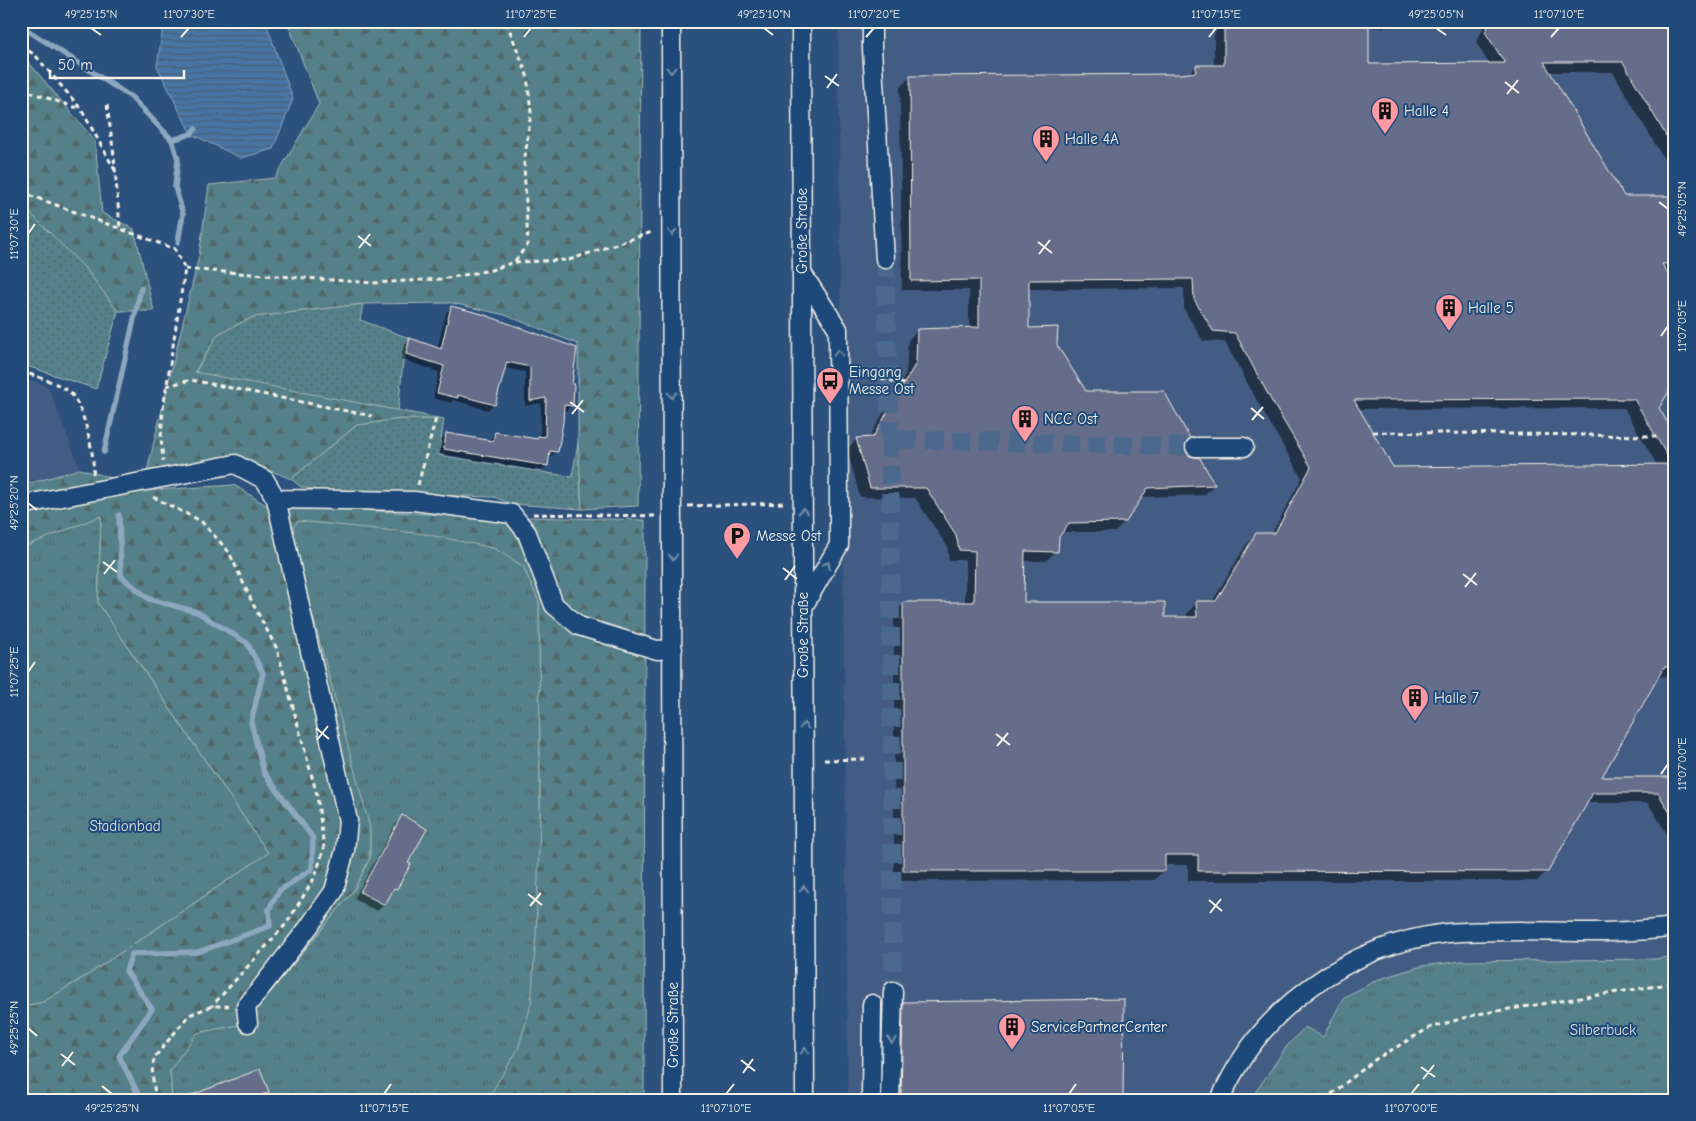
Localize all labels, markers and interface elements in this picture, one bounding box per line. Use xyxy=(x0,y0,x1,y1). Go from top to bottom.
text: 49°25'15"N xyxy=(65,7,117,21)
text: 11°07'30"E xyxy=(163,7,215,21)
text: 11°07'25"E xyxy=(505,7,557,21)
text: 49°25'10"N xyxy=(737,7,791,21)
text: 11°07'20"E xyxy=(848,7,900,21)
text: 11°07'15"E xyxy=(1191,7,1241,21)
text: 49°25'05"N xyxy=(1408,7,1464,21)
text: 11°07'10"E xyxy=(1534,7,1584,21)
scale bar xyxy=(50,48,184,80)
text: 50 m xyxy=(58,56,93,74)
one-way arrow xyxy=(666,66,676,74)
building icon: Halle 4 xyxy=(1370,96,1400,135)
place label: Halle 4 xyxy=(1404,102,1449,120)
building icon: Halle 4A xyxy=(1031,124,1061,163)
place label: Halle 4A xyxy=(1065,130,1119,148)
text: 49°25'05"N xyxy=(1675,181,1689,237)
street label: Große Straße xyxy=(793,187,811,274)
text: 11°07'30"E xyxy=(7,208,21,260)
one-way arrow xyxy=(667,229,677,237)
building icon: Halle 5 xyxy=(1434,293,1464,332)
place label: Halle 5 xyxy=(1468,299,1514,317)
text: 11°07'05"E xyxy=(1675,300,1689,352)
one-way arrow xyxy=(833,349,843,357)
place label: Eingang Messe Ost xyxy=(849,363,915,398)
bus stop icon: Eingang Messe Ost xyxy=(815,366,845,405)
one-way arrow xyxy=(667,392,677,399)
building icon: NCC Ost xyxy=(1010,404,1040,443)
place label: NCC Ost xyxy=(1044,410,1098,428)
text: 49°25'20"N xyxy=(7,475,21,531)
one-way arrow xyxy=(798,507,808,514)
parking icon: Messe Ost xyxy=(722,521,752,560)
place label: Messe Ost xyxy=(756,527,822,545)
one-way arrow xyxy=(668,554,678,562)
one-way arrow xyxy=(821,562,831,571)
street label: Große Straße xyxy=(794,591,812,678)
text: 11°07'25"E xyxy=(7,646,21,698)
building icon: Halle 7 xyxy=(1400,683,1430,722)
place label: Halle 7 xyxy=(1434,689,1479,707)
one-way arrow xyxy=(799,722,809,730)
text: 11°07'00"E xyxy=(1675,738,1689,790)
park label: Stadionbad xyxy=(89,817,161,835)
one-way arrow xyxy=(799,884,809,892)
street label: Große Straße xyxy=(664,981,682,1068)
text: 49°25'25"N xyxy=(7,1001,21,1055)
building icon: ServicePartnerCenter xyxy=(997,1012,1027,1051)
place label: ServicePartnerCenter xyxy=(1031,1018,1167,1036)
park label: Silberbuck xyxy=(1570,1021,1637,1039)
one-way arrow xyxy=(886,1036,897,1044)
one-way arrow xyxy=(800,1047,810,1054)
text: 49°25'25"N xyxy=(85,1101,139,1115)
text: 11°07'15"E xyxy=(359,1101,409,1115)
text: 11°07'10"E xyxy=(701,1101,751,1115)
text: 11°07'05"E xyxy=(1043,1101,1095,1115)
text: 11°07'00"E xyxy=(1385,1101,1437,1115)

